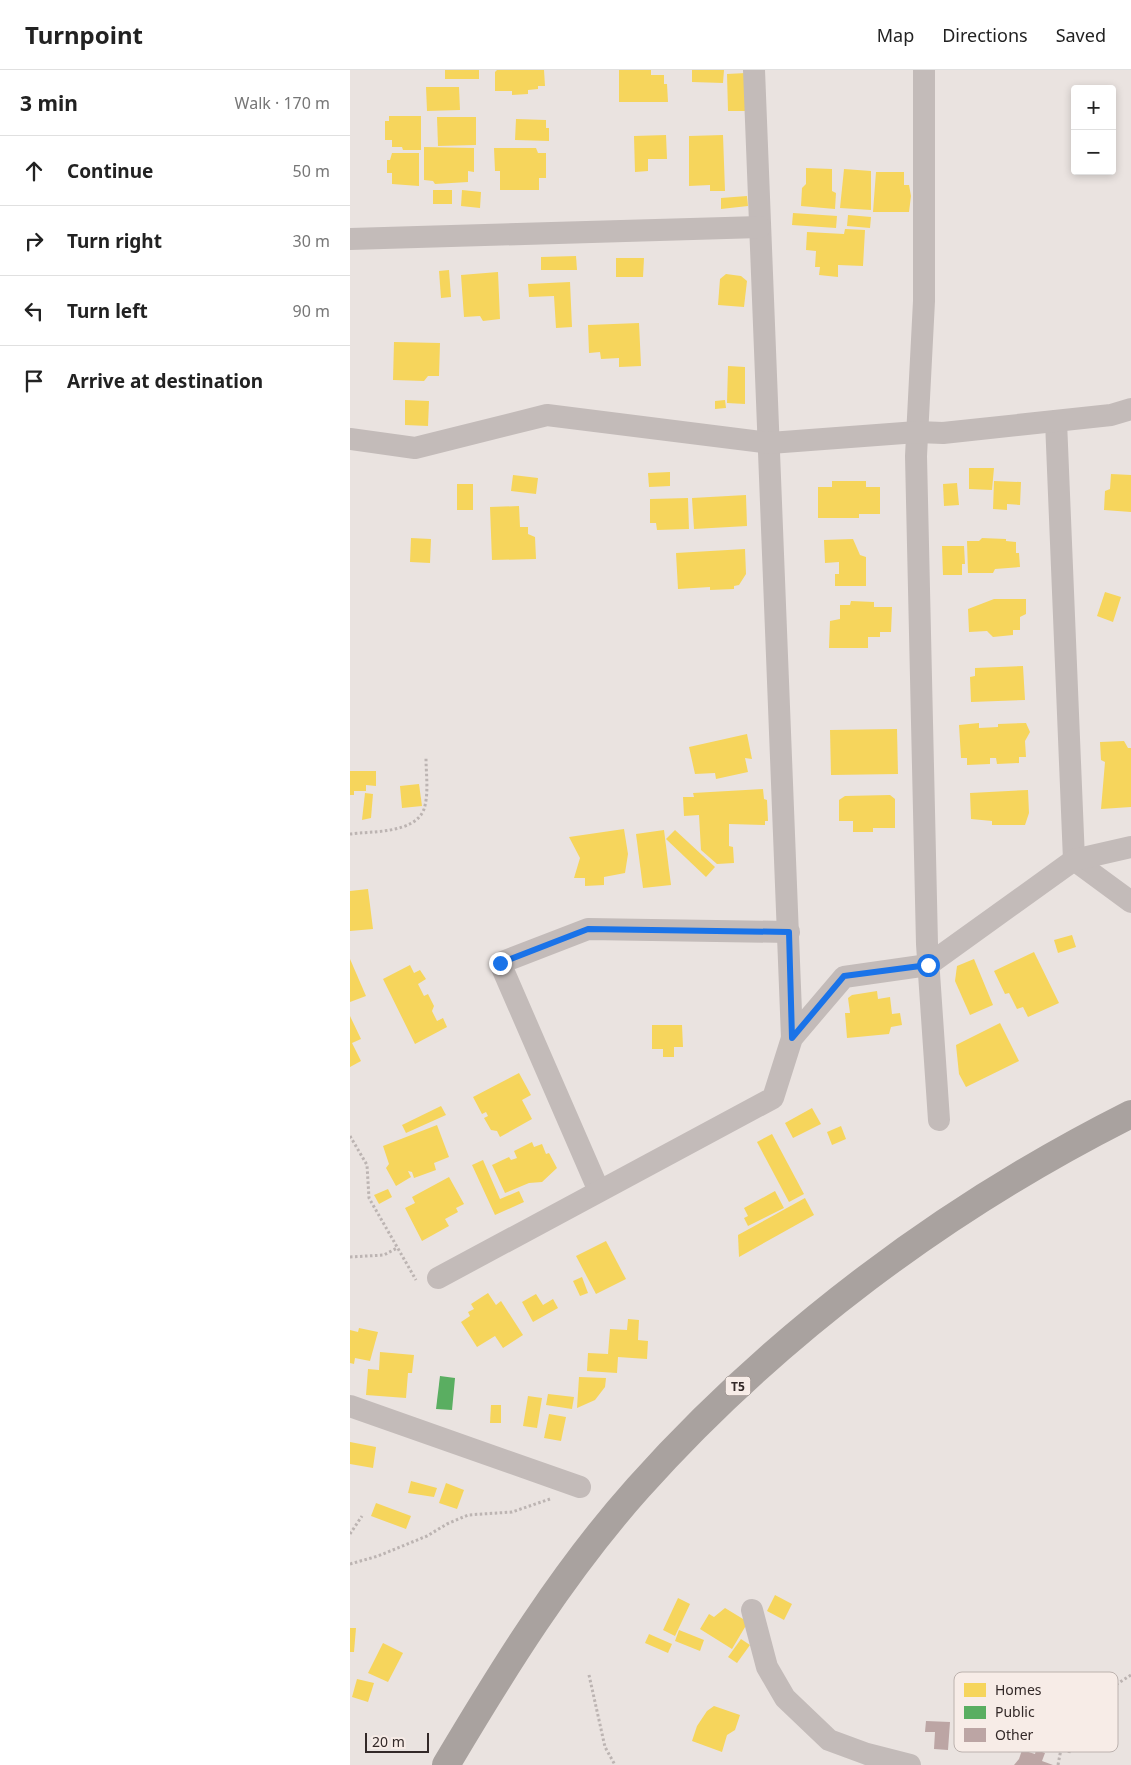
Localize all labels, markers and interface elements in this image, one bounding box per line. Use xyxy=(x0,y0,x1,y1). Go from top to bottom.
text: Turnpoint xyxy=(25,18,143,51)
text: Map xyxy=(877,23,914,47)
text: Directions xyxy=(942,23,1028,47)
text: Saved xyxy=(1056,23,1106,47)
map controls xyxy=(1071,85,1116,175)
button: + xyxy=(1071,85,1116,130)
text: 3 min xyxy=(20,89,78,117)
text: Walk · 170 m xyxy=(235,92,330,114)
button: − xyxy=(1071,130,1116,175)
icon: ahead xyxy=(20,157,48,185)
text: Continue xyxy=(67,158,153,184)
text: 50 m xyxy=(293,160,330,182)
icon: right xyxy=(20,227,48,255)
text: Turn right xyxy=(67,228,162,254)
text: 30 m xyxy=(293,230,330,252)
icon: left xyxy=(20,297,48,325)
text: Turn left xyxy=(67,298,148,324)
text: 90 m xyxy=(293,300,330,322)
icon: arrive xyxy=(20,367,48,395)
text: Arrive at destination xyxy=(67,368,263,394)
route end xyxy=(489,952,512,975)
route start xyxy=(917,954,940,977)
road number: T5 xyxy=(726,1376,750,1395)
legend xyxy=(954,1672,1118,1752)
text: Homes xyxy=(995,1680,1042,1699)
text: Public xyxy=(995,1702,1035,1721)
text: Other xyxy=(995,1725,1034,1744)
scale bar xyxy=(365,1730,429,1753)
text: 20 m xyxy=(372,1732,405,1751)

